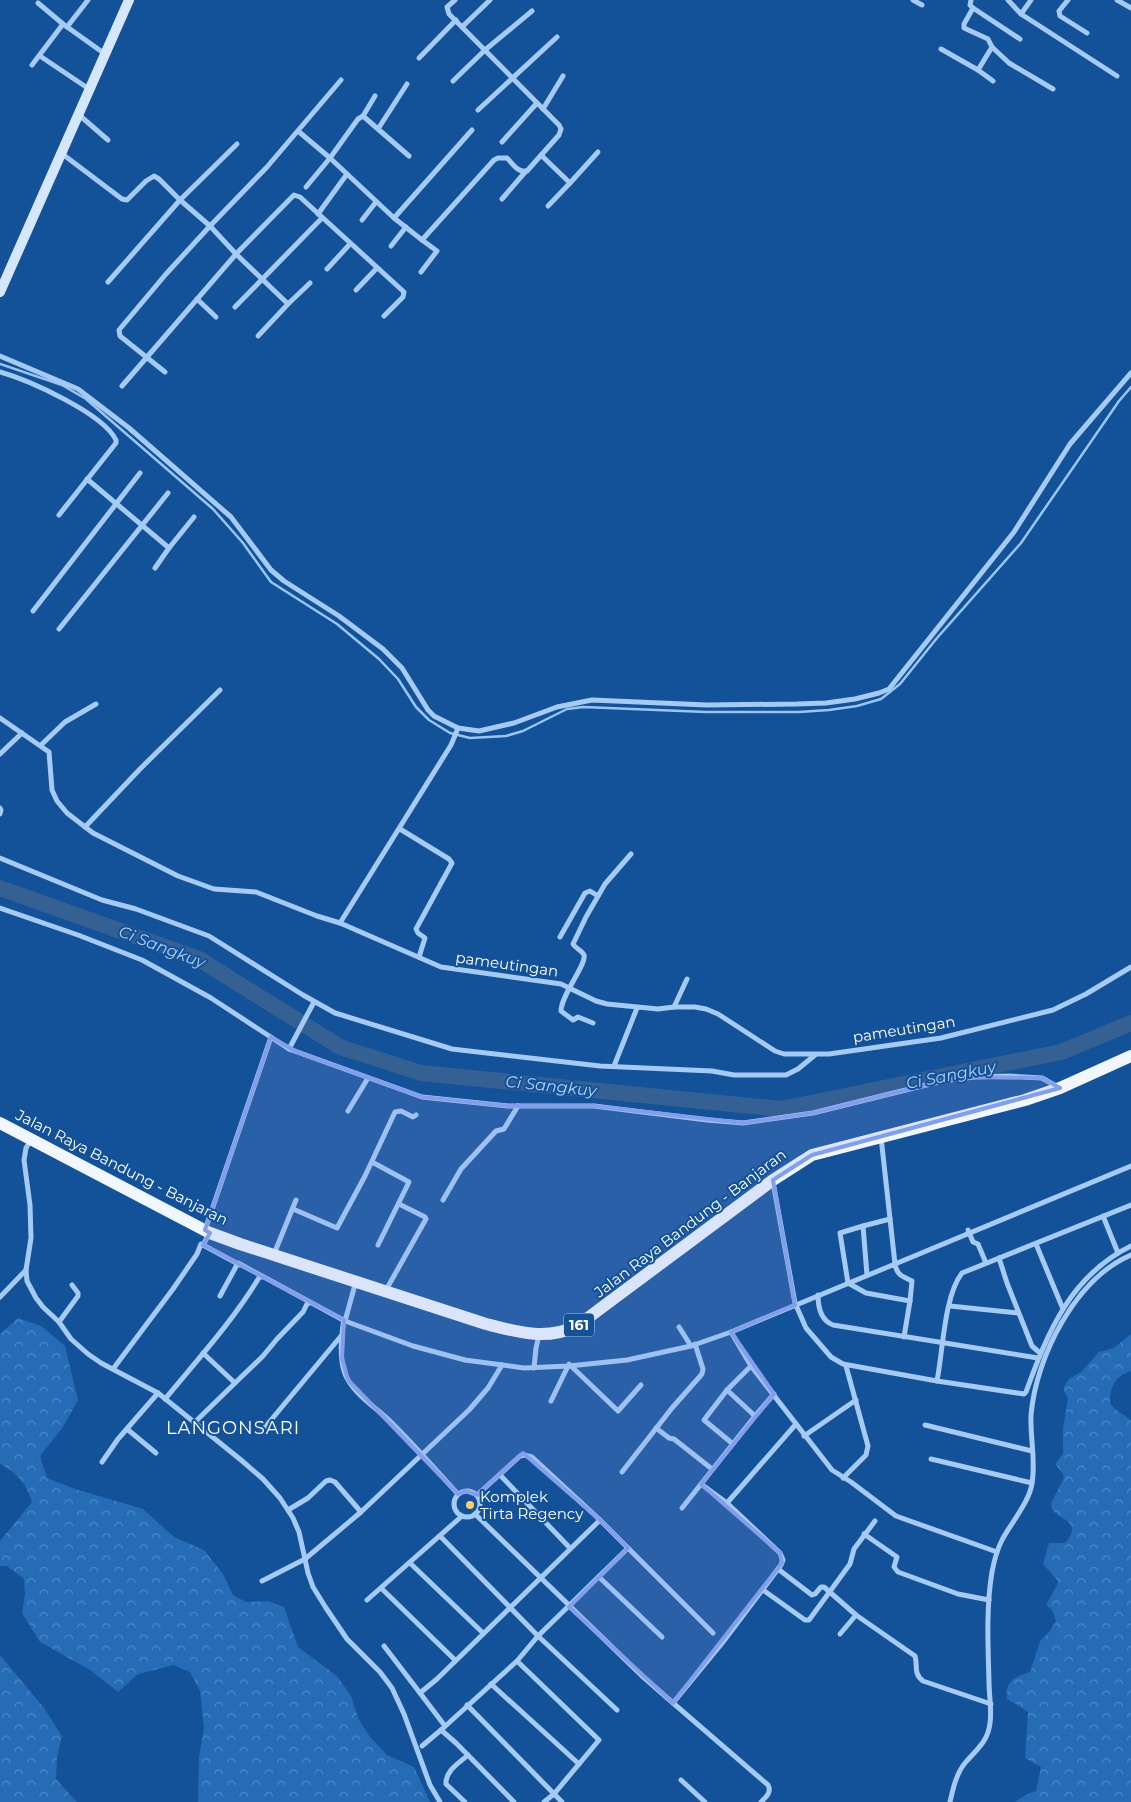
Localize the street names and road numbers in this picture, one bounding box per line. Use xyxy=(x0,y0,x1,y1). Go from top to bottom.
street label: pameutingan xyxy=(454,947,560,981)
street label: pameutingan xyxy=(851,1012,957,1046)
street label: Jalan Raya Bandung - Banjaran xyxy=(12,1105,231,1229)
street label: Jalan Raya Bandung - Banjaran xyxy=(589,1145,790,1302)
road number: 161 xyxy=(564,1314,594,1336)

